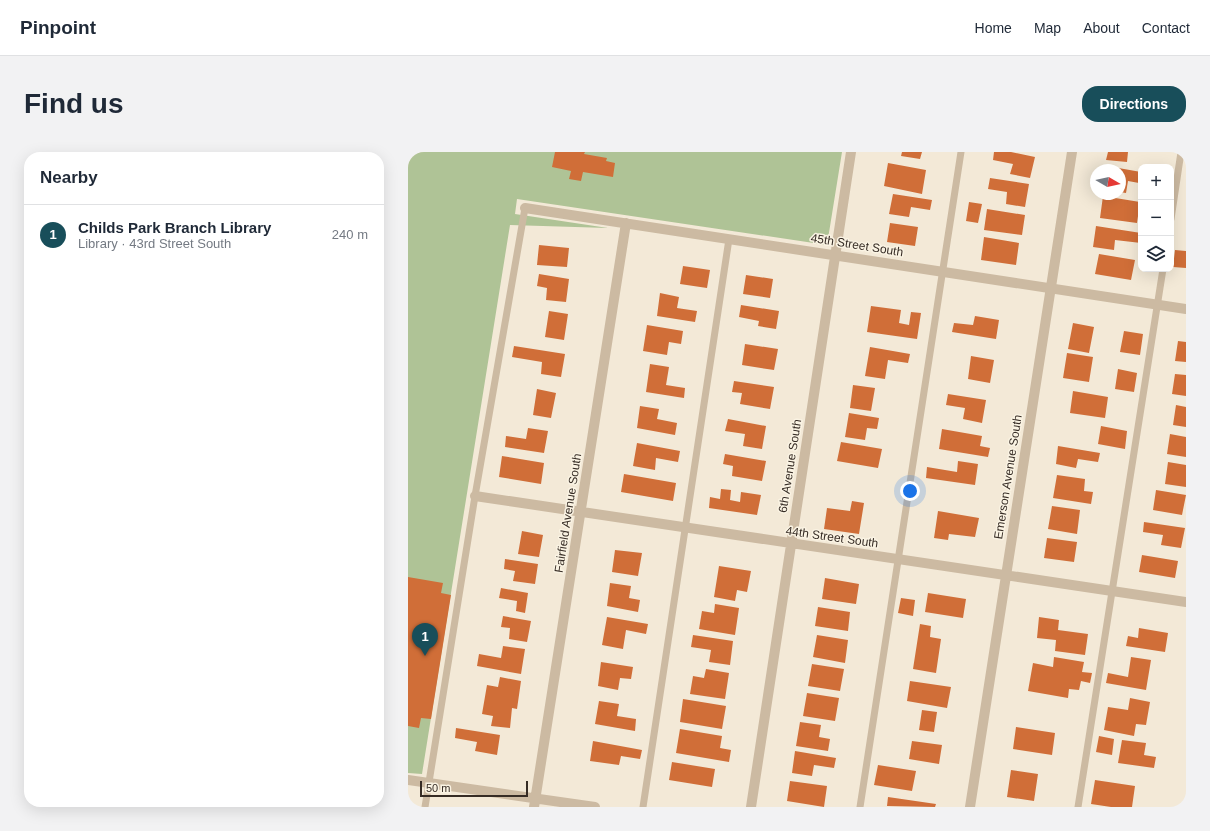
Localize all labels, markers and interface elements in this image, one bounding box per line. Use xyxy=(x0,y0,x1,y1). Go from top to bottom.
text: Pinpoint xyxy=(20,17,96,38)
text: Home xyxy=(975,20,1012,36)
text: Map xyxy=(1034,20,1061,36)
text: About xyxy=(1083,20,1120,36)
text: Contact xyxy=(1142,20,1190,36)
button: Directions xyxy=(1082,86,1186,122)
text: Find us xyxy=(24,88,124,119)
north arrow xyxy=(1090,164,1126,200)
map controls xyxy=(1138,164,1174,272)
button: + xyxy=(1138,164,1174,200)
text: Nearby xyxy=(40,168,98,187)
button: − xyxy=(1138,200,1174,236)
text: Childs Park Branch Library xyxy=(78,219,271,236)
text: 1 xyxy=(49,227,57,242)
text: 240 m xyxy=(332,227,368,242)
street label: 45th Street South xyxy=(810,231,904,259)
text: Library · 43rd Street South xyxy=(78,236,231,251)
button: layers xyxy=(1138,236,1174,272)
street label: Emerson Avenue South xyxy=(991,414,1025,540)
street label: 6th Avenue South xyxy=(776,418,804,514)
street label: Fairfield Avenue South xyxy=(552,452,584,574)
your location xyxy=(900,481,920,501)
street label: 44th Street South xyxy=(785,524,879,550)
pin: 1 xyxy=(412,623,438,656)
scale bar xyxy=(420,779,528,798)
text: 50 m xyxy=(426,782,450,794)

